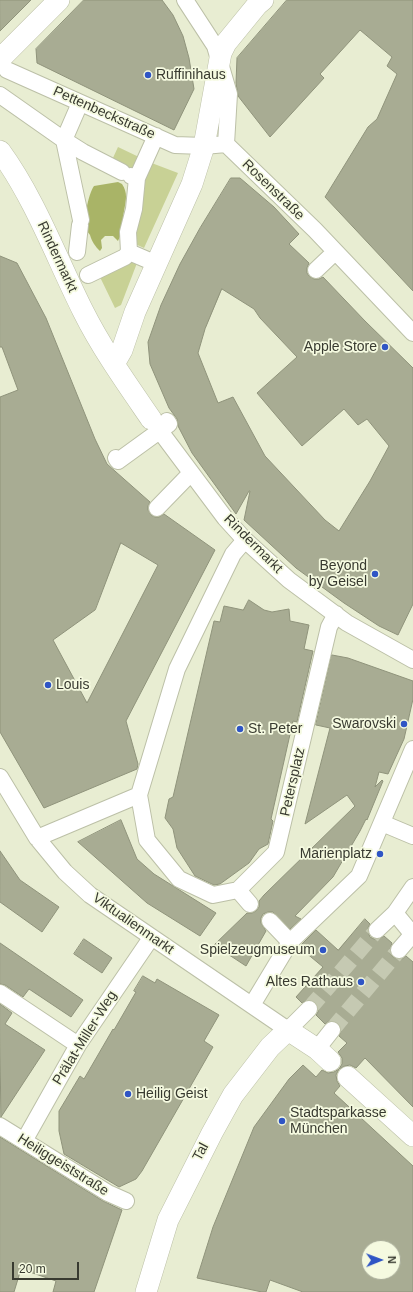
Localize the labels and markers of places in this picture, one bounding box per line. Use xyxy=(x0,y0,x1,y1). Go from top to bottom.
place label: Ruffinihaus xyxy=(156,67,226,83)
marker: Ruffinihaus xyxy=(143,70,153,80)
place label: Apple Store xyxy=(304,339,377,355)
marker: Apple Store xyxy=(380,342,390,352)
place label: Beyond by Geisel xyxy=(309,558,367,590)
marker: Beyond by Geisel xyxy=(370,569,380,579)
place label: Louis xyxy=(56,677,89,693)
marker: Louis xyxy=(43,680,53,690)
place label: Swarovski xyxy=(332,716,396,732)
marker: Swarovski xyxy=(399,719,409,729)
place label: St. Peter xyxy=(248,721,302,737)
marker: St. Peter xyxy=(235,724,245,734)
place label: Marienplatz xyxy=(300,846,372,862)
marker: Marienplatz xyxy=(375,849,385,859)
place label: Spielzeugmuseum xyxy=(200,942,315,958)
marker: Spielzeugmuseum xyxy=(318,945,328,955)
place label: Altes Rathaus xyxy=(266,974,353,990)
marker: Altes Rathaus xyxy=(356,977,366,987)
place label: Heilig Geist xyxy=(136,1086,208,1102)
marker: Heilig Geist xyxy=(123,1089,133,1099)
place label: Stadtsparkasse München xyxy=(290,1105,386,1138)
marker: Stadtsparkasse München xyxy=(277,1116,287,1126)

